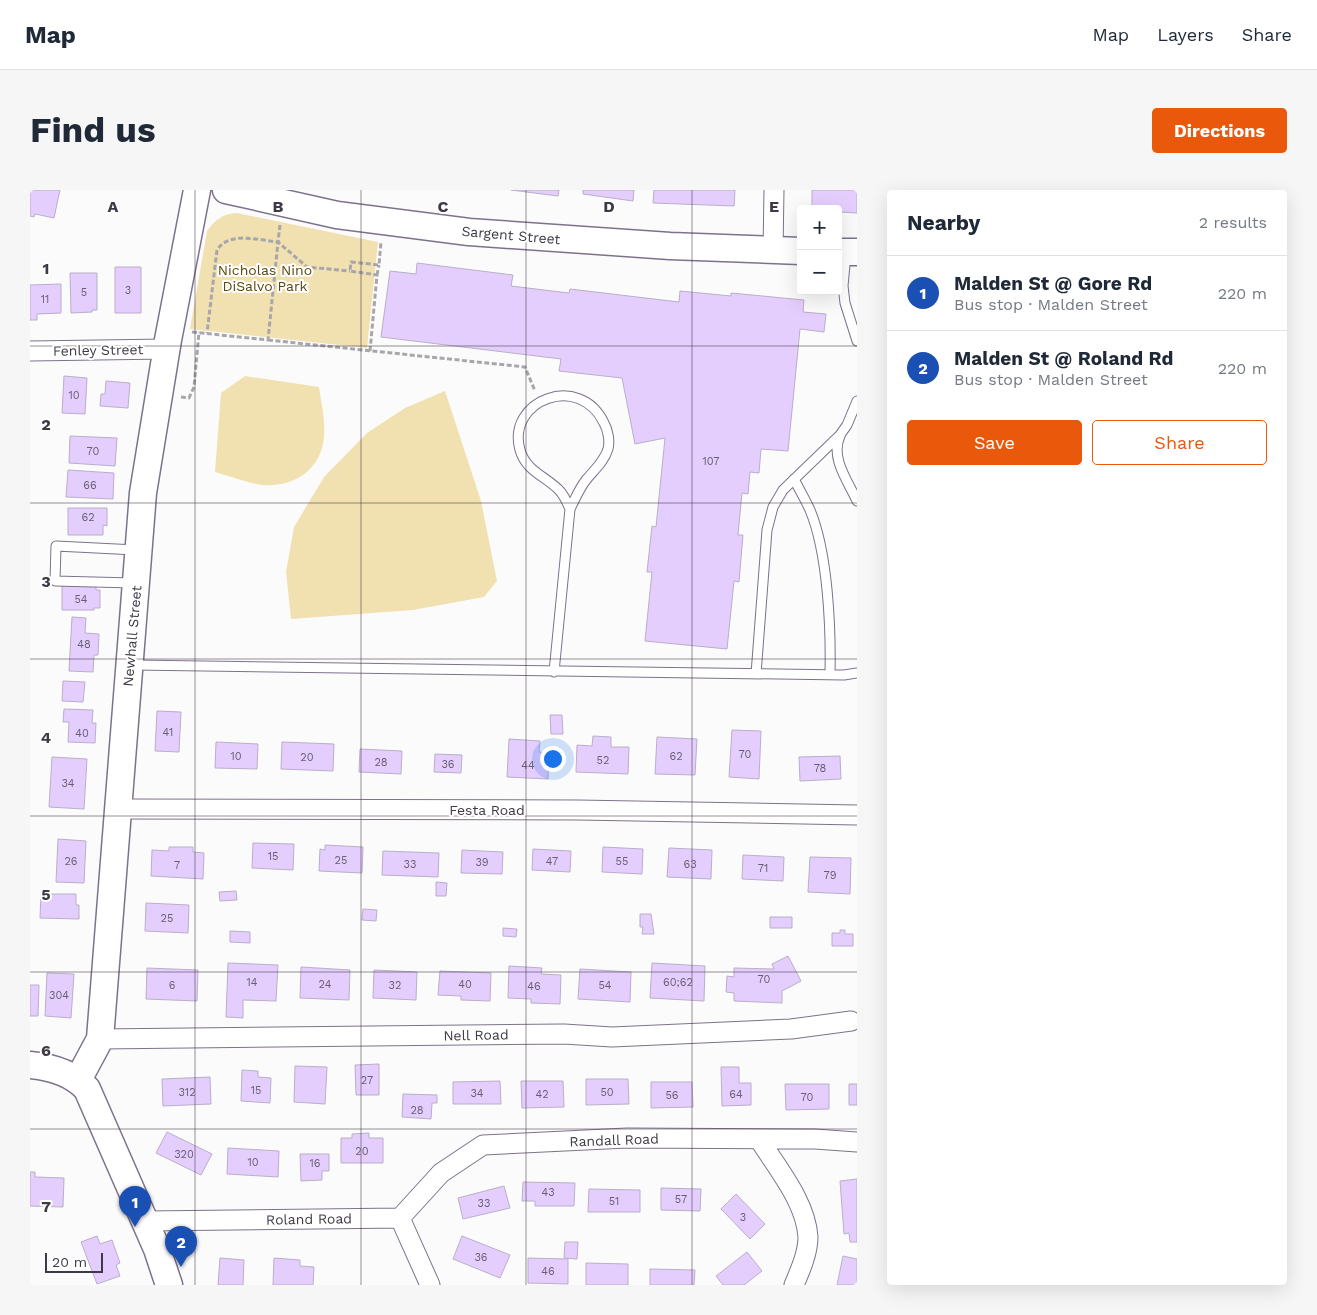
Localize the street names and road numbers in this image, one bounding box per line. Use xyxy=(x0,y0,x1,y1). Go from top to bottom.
street label: Sargent Street xyxy=(461,223,561,247)
street label: Fenley Street xyxy=(53,341,143,359)
street label: Newhall Street xyxy=(120,585,144,687)
street label: Festa Road xyxy=(449,802,525,818)
street label: Nell Road xyxy=(443,1026,509,1044)
street label: Randall Road xyxy=(569,1130,659,1150)
street label: Roland Road xyxy=(266,1210,352,1228)

